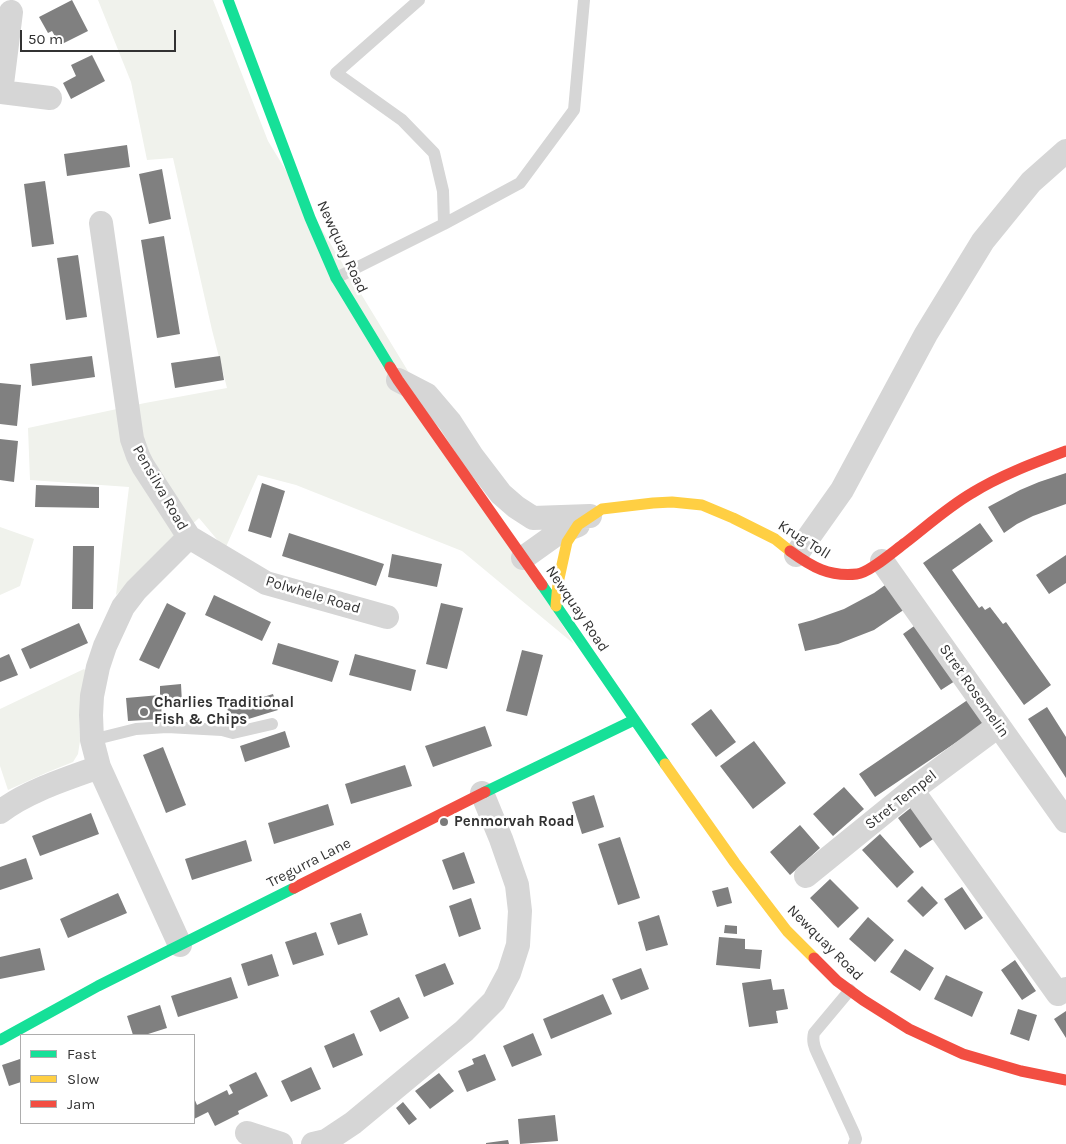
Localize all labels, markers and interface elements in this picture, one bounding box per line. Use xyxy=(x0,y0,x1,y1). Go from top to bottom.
scale bar xyxy=(22,20,179,52)
text: 50 m xyxy=(28,30,63,48)
street label: Newquay Road xyxy=(313,198,371,296)
street label: Pensilva Road xyxy=(128,442,192,534)
street label: Krug Toll xyxy=(774,517,834,563)
street label: Newquay Road xyxy=(542,563,612,655)
street label: Polwhele Road xyxy=(263,572,363,618)
street label: Stret Rosemelin xyxy=(935,641,1013,741)
place label: Charlies Traditional Fish & Chips xyxy=(154,694,294,729)
marker: Charlies Traditional Fish & Chips xyxy=(138,706,150,718)
street label: Stret Tempel xyxy=(862,766,940,834)
place label: Penmorvah Road xyxy=(454,813,574,831)
marker: Penmorvah Road xyxy=(438,816,450,828)
street label: Tregurra Lane xyxy=(264,834,354,892)
street label: Newquay Road xyxy=(783,901,867,985)
legend xyxy=(20,1034,195,1124)
text: Fast xyxy=(67,1045,96,1063)
text: Slow xyxy=(67,1070,99,1088)
text: Jam xyxy=(67,1095,95,1113)

